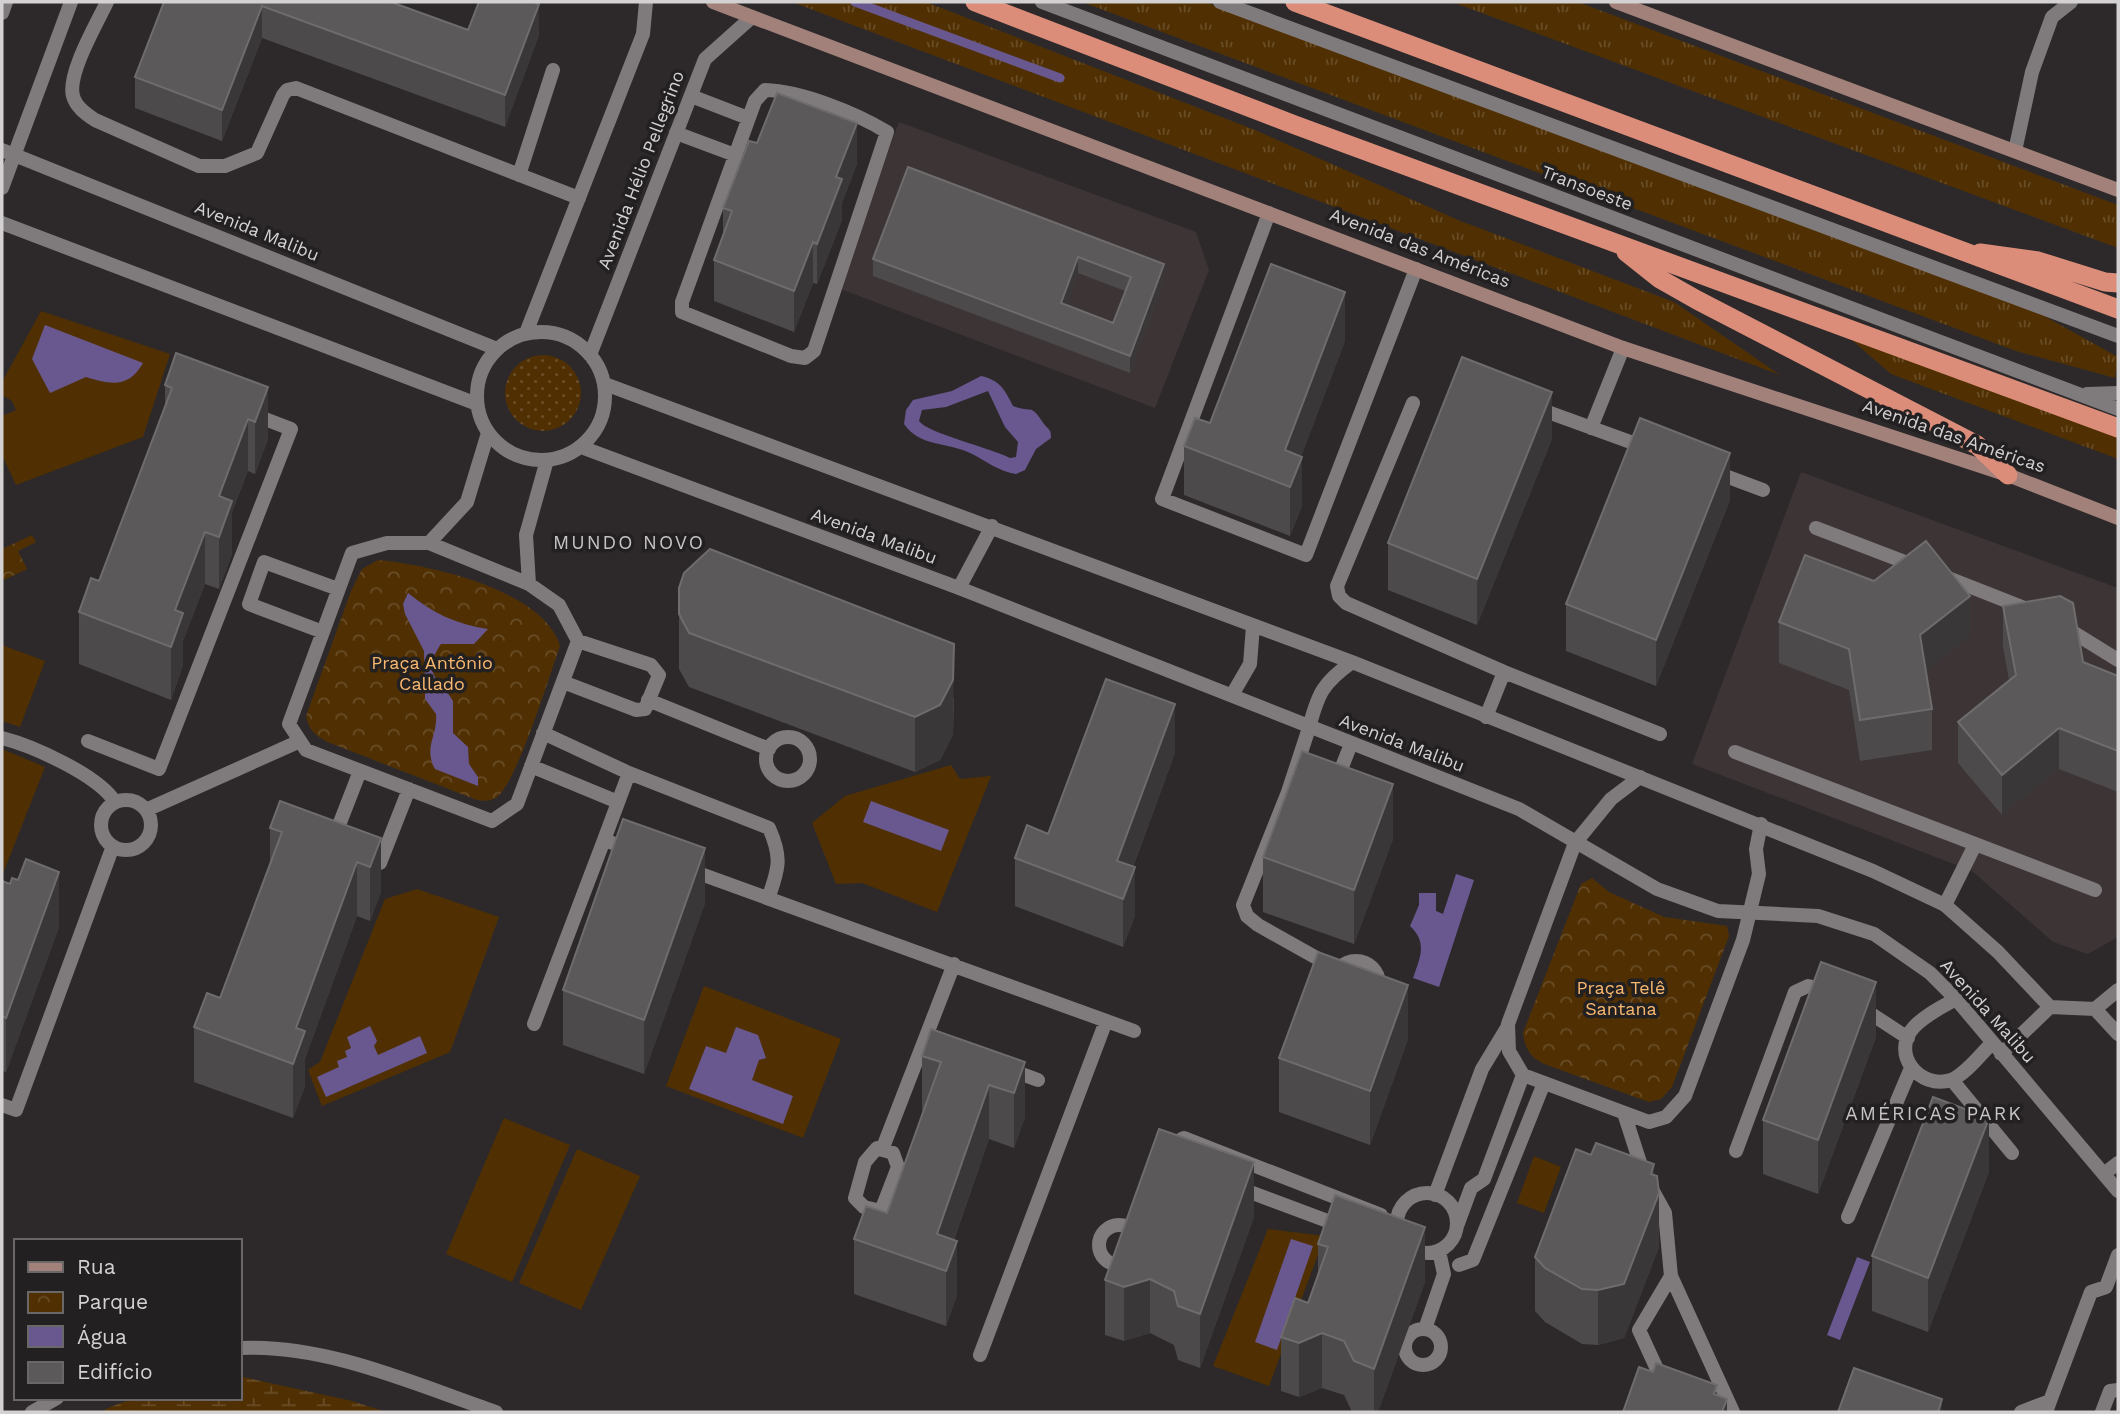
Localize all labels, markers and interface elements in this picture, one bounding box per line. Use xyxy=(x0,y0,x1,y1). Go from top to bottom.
street label: Avenida Hélio Pellegrino xyxy=(593,68,688,272)
street label: Transoeste xyxy=(1539,161,1636,215)
street label: Avenida Malibu xyxy=(192,196,322,265)
street label: Avenida das Américas xyxy=(1327,203,1513,292)
street label: Avenida das Américas xyxy=(1860,394,2048,477)
street label: Avenida Malibu xyxy=(808,503,940,568)
district label: MUNDO NOVO xyxy=(553,531,705,554)
park label: Praça Antônio Callado xyxy=(371,652,493,694)
street label: Avenida Malibu xyxy=(1337,709,1468,776)
street label: Avenida Malibu xyxy=(1936,954,2040,1067)
park label: Praça Telê Santana xyxy=(1577,977,1665,1019)
district label: AMÉRICAS PARK xyxy=(1845,1102,2023,1125)
legend xyxy=(14,1239,242,1400)
text: Rua xyxy=(77,1254,116,1279)
text: Parque xyxy=(77,1289,148,1314)
text: Água xyxy=(77,1324,127,1349)
text: Edifício xyxy=(77,1359,153,1384)

